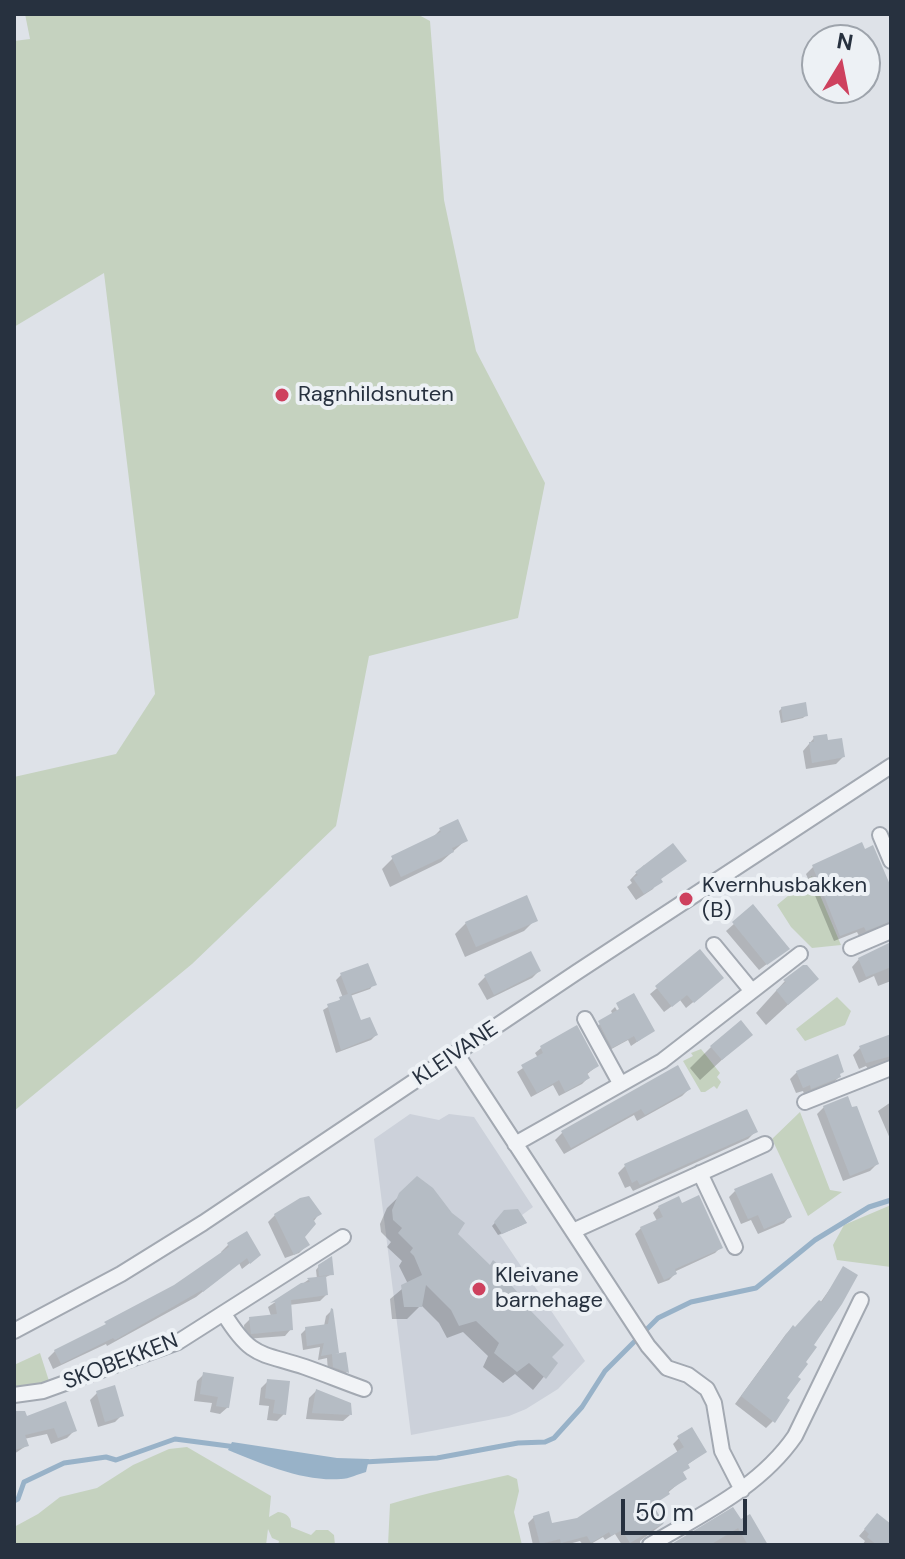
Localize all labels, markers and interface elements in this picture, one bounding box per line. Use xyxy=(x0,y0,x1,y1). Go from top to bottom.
north arrow xyxy=(801,24,881,104)
text: N xyxy=(834,26,855,58)
place label: Ragnhildsnuten xyxy=(298,382,454,408)
marker: Ragnhildsnuten xyxy=(273,386,291,404)
place label: Kvernhusbakken (B) xyxy=(702,873,867,924)
marker: Kvernhusbakken (B) xyxy=(677,890,695,908)
street label: KLEIVANE xyxy=(408,1016,504,1092)
place label: Kleivane barnehage xyxy=(495,1263,603,1314)
marker: Kleivane barnehage xyxy=(470,1280,488,1298)
street label: SKOBEKKEN xyxy=(60,1328,182,1396)
scale bar xyxy=(625,1483,751,1533)
text: 50 m xyxy=(635,1497,694,1528)

